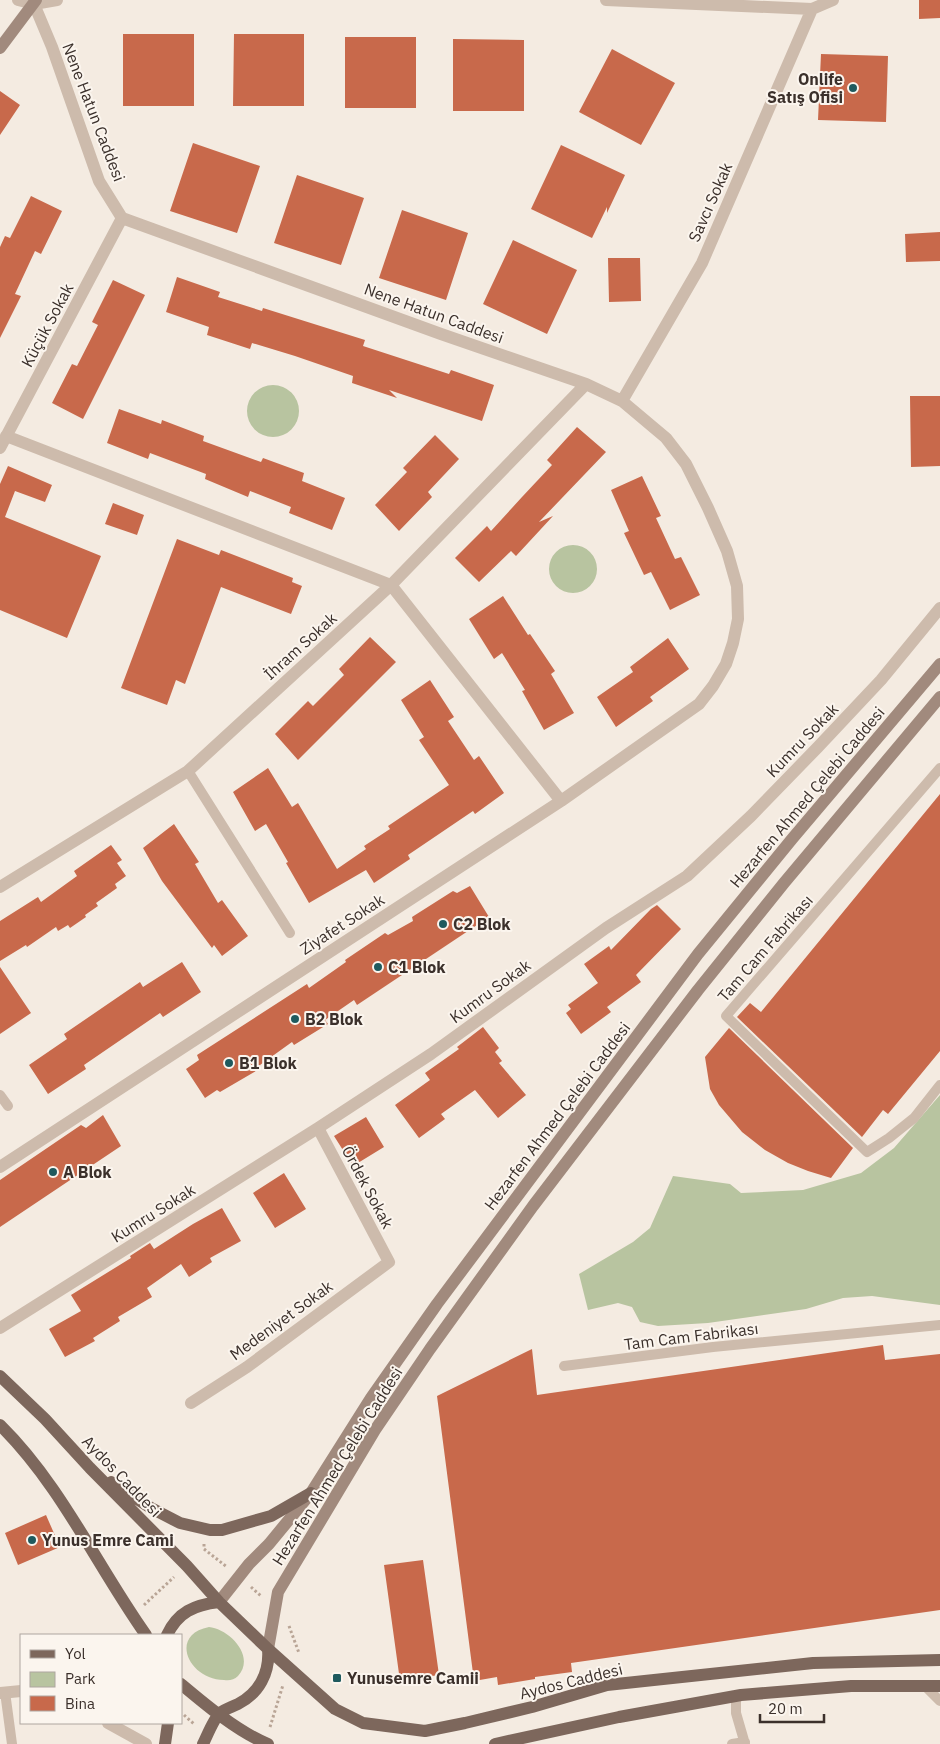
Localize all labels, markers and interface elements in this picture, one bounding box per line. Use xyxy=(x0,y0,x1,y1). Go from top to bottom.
street label: Nene Hatun Caddesi xyxy=(58,40,130,184)
place label: Onlife Satış Ofisi xyxy=(767,69,843,107)
marker: Onlife Satış Ofisi xyxy=(847,82,859,94)
street label: Savcı Sokak xyxy=(684,159,737,245)
street label: Nene Hatun Caddesi xyxy=(362,278,506,348)
street label: Küçük Sokak xyxy=(17,279,78,370)
street label: İhram Sokak xyxy=(259,608,341,684)
street label: Kumru Sokak xyxy=(762,698,843,781)
street label: Hezarfen Ahmed Çelebi Caddesi xyxy=(725,702,889,892)
street label: Ziyafet Sokak xyxy=(296,889,388,959)
street label: Tam Cam Fabrikası xyxy=(713,890,817,1006)
place label: C2 Blok xyxy=(453,914,511,934)
marker: C2 Blok xyxy=(437,918,449,930)
street label: Kumru Sokak xyxy=(446,955,535,1027)
place label: C1 Blok xyxy=(388,957,446,977)
marker: C1 Blok xyxy=(372,961,384,973)
place label: B2 Blok xyxy=(305,1009,364,1029)
marker: B2 Blok xyxy=(289,1013,301,1025)
street label: Hezarfen Ahmed Çelebi Caddesi xyxy=(480,1018,634,1214)
place label: B1 Blok xyxy=(239,1053,298,1073)
marker: B1 Blok xyxy=(223,1057,235,1069)
street label: Ördek Sokak xyxy=(338,1142,398,1232)
place label: A Blok xyxy=(63,1162,112,1182)
marker: A Blok xyxy=(47,1166,59,1178)
street label: Kumru Sokak xyxy=(107,1179,199,1247)
street label: Medeniyet Sokak xyxy=(226,1276,337,1364)
street label: Tam Cam Fabrikası xyxy=(623,1318,759,1354)
street label: Hezarfen Ahmed Çelebi Caddesi xyxy=(267,1363,407,1569)
street label: Aydos Caddesi xyxy=(78,1431,166,1521)
place label: Yunus Emre Cami xyxy=(42,1530,174,1550)
marker: Yunus Emre Cami xyxy=(26,1534,38,1546)
legend xyxy=(20,1634,182,1724)
text: Yol xyxy=(65,1644,86,1663)
street label: Aydos Caddesi xyxy=(517,1659,625,1703)
place label: Yunusemre Camii xyxy=(347,1668,479,1688)
text: Park xyxy=(65,1669,95,1688)
marker: Yunusemre Camii xyxy=(331,1672,343,1684)
scale bar xyxy=(760,1692,824,1724)
text: Bina xyxy=(65,1694,95,1713)
text: 20 m xyxy=(768,1699,803,1718)

